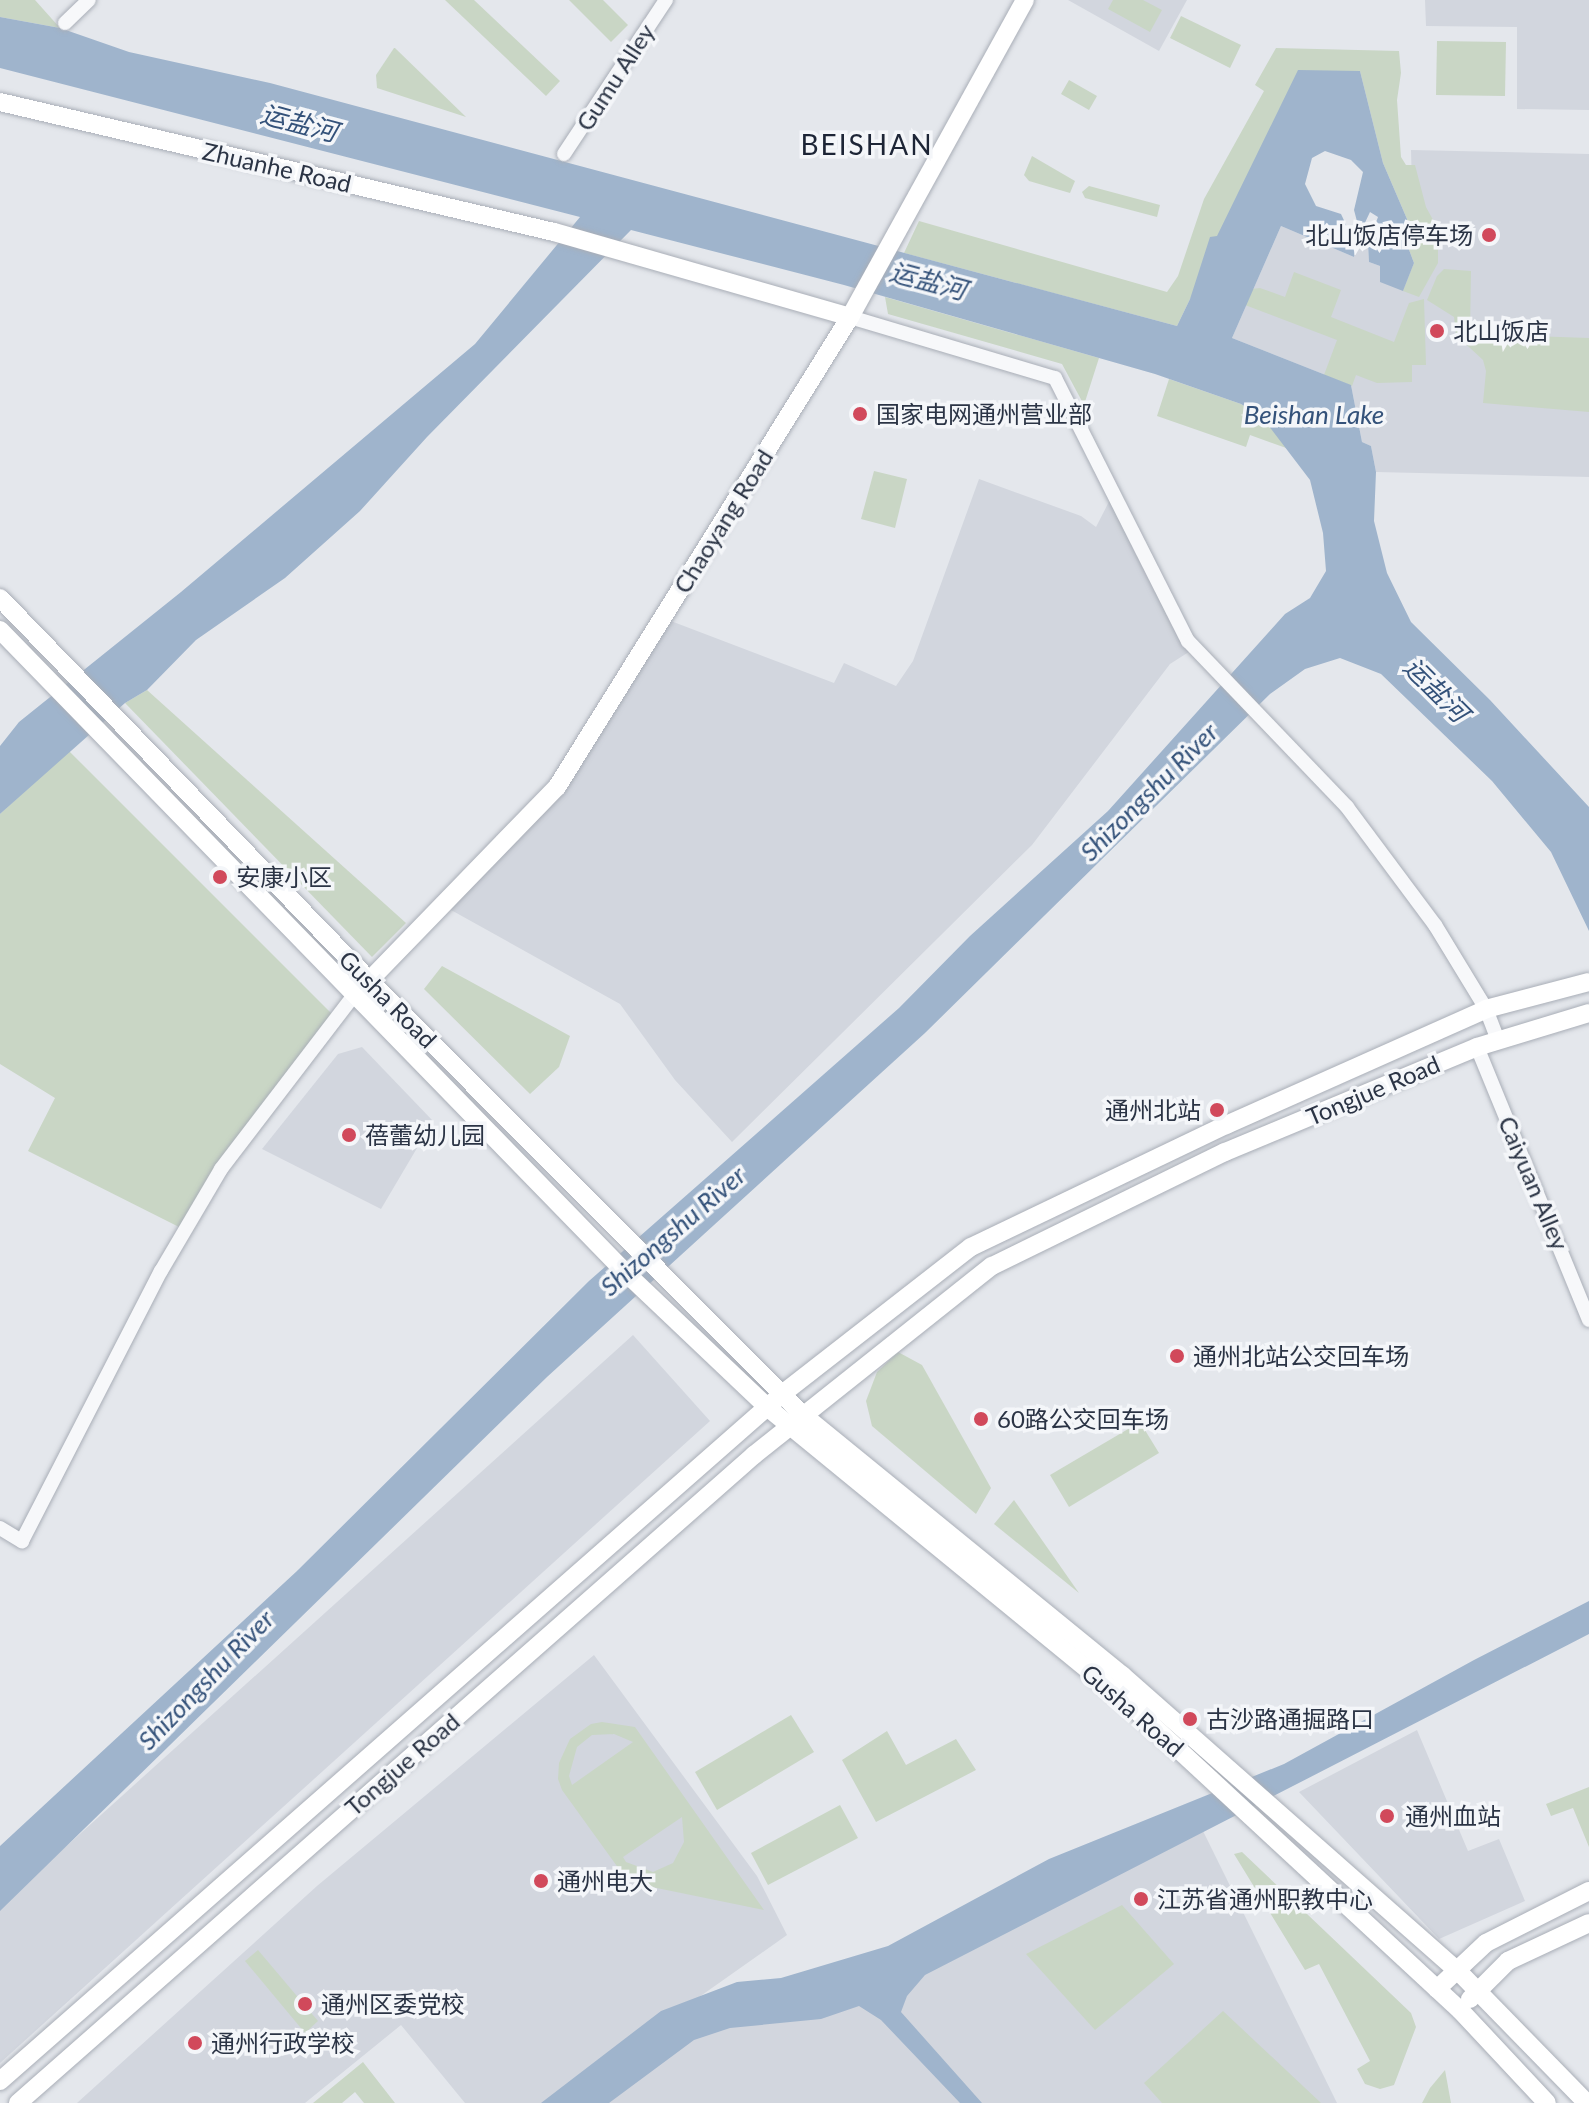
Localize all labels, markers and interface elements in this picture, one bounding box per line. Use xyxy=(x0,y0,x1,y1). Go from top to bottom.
street label: Gumu Alley xyxy=(570,18,660,136)
water label: 运盐河 xyxy=(257,98,341,148)
district label: BEISHAN xyxy=(800,127,934,161)
street label: Zhuanhe Road xyxy=(200,136,354,198)
place label: 北山饭店停车场 xyxy=(1305,221,1473,249)
marker: 北山饭店停车场 xyxy=(1480,226,1498,244)
water label: 运盐河 xyxy=(886,256,970,306)
place label: 北山饭店 xyxy=(1453,317,1549,345)
marker: 北山饭店 xyxy=(1428,322,1446,340)
water label: Beishan Lake xyxy=(1244,399,1384,431)
place label: 国家电网通州营业部 xyxy=(876,400,1092,428)
marker: 国家电网通州营业部 xyxy=(851,405,869,423)
street label: Chaoyang Road xyxy=(667,444,779,598)
water label: 运盐河 xyxy=(1397,651,1475,729)
water label: Shizongshu River xyxy=(1074,717,1224,867)
place label: 安康小区 xyxy=(236,863,332,891)
marker: 安康小区 xyxy=(211,868,229,886)
street label: Gusha Road xyxy=(333,944,443,1054)
street label: Tongjue Road xyxy=(1302,1049,1444,1131)
place label: 通州北站 xyxy=(1105,1096,1201,1124)
marker: 通州北站 xyxy=(1208,1101,1226,1119)
street label: Caiyuan Alley xyxy=(1493,1111,1575,1255)
place label: 蓓蕾幼儿园 xyxy=(365,1121,485,1149)
marker: 蓓蕾幼儿园 xyxy=(340,1126,358,1144)
water label: Shizongshu River xyxy=(594,1160,752,1302)
place label: 通州北站公交回车场 xyxy=(1193,1342,1409,1370)
marker: 通州北站公交回车场 xyxy=(1168,1347,1186,1365)
place label: 60路公交回车场 xyxy=(997,1405,1169,1433)
marker: 60路公交回车场 xyxy=(972,1410,990,1428)
water label: Shizongshu River xyxy=(132,1604,280,1756)
street label: Gusha Road xyxy=(1076,1658,1190,1762)
place label: 古沙路通掘路口 xyxy=(1206,1705,1374,1733)
street label: Tongjue Road xyxy=(339,1707,465,1821)
marker: 古沙路通掘路口 xyxy=(1181,1710,1199,1728)
place label: 通州血站 xyxy=(1405,1802,1501,1830)
marker: 通州血站 xyxy=(1376,1805,1398,1827)
place label: 通州电大 xyxy=(557,1867,653,1895)
marker: 通州电大 xyxy=(532,1872,550,1890)
place label: 江苏省通州职教中心 xyxy=(1157,1885,1373,1913)
marker: 江苏省通州职教中心 xyxy=(1132,1890,1150,1908)
place label: 通州区委党校 xyxy=(321,1990,465,2018)
marker: 通州区委党校 xyxy=(296,1995,314,2013)
place label: 通州行政学校 xyxy=(211,2029,355,2057)
marker: 通州行政学校 xyxy=(186,2034,204,2052)

